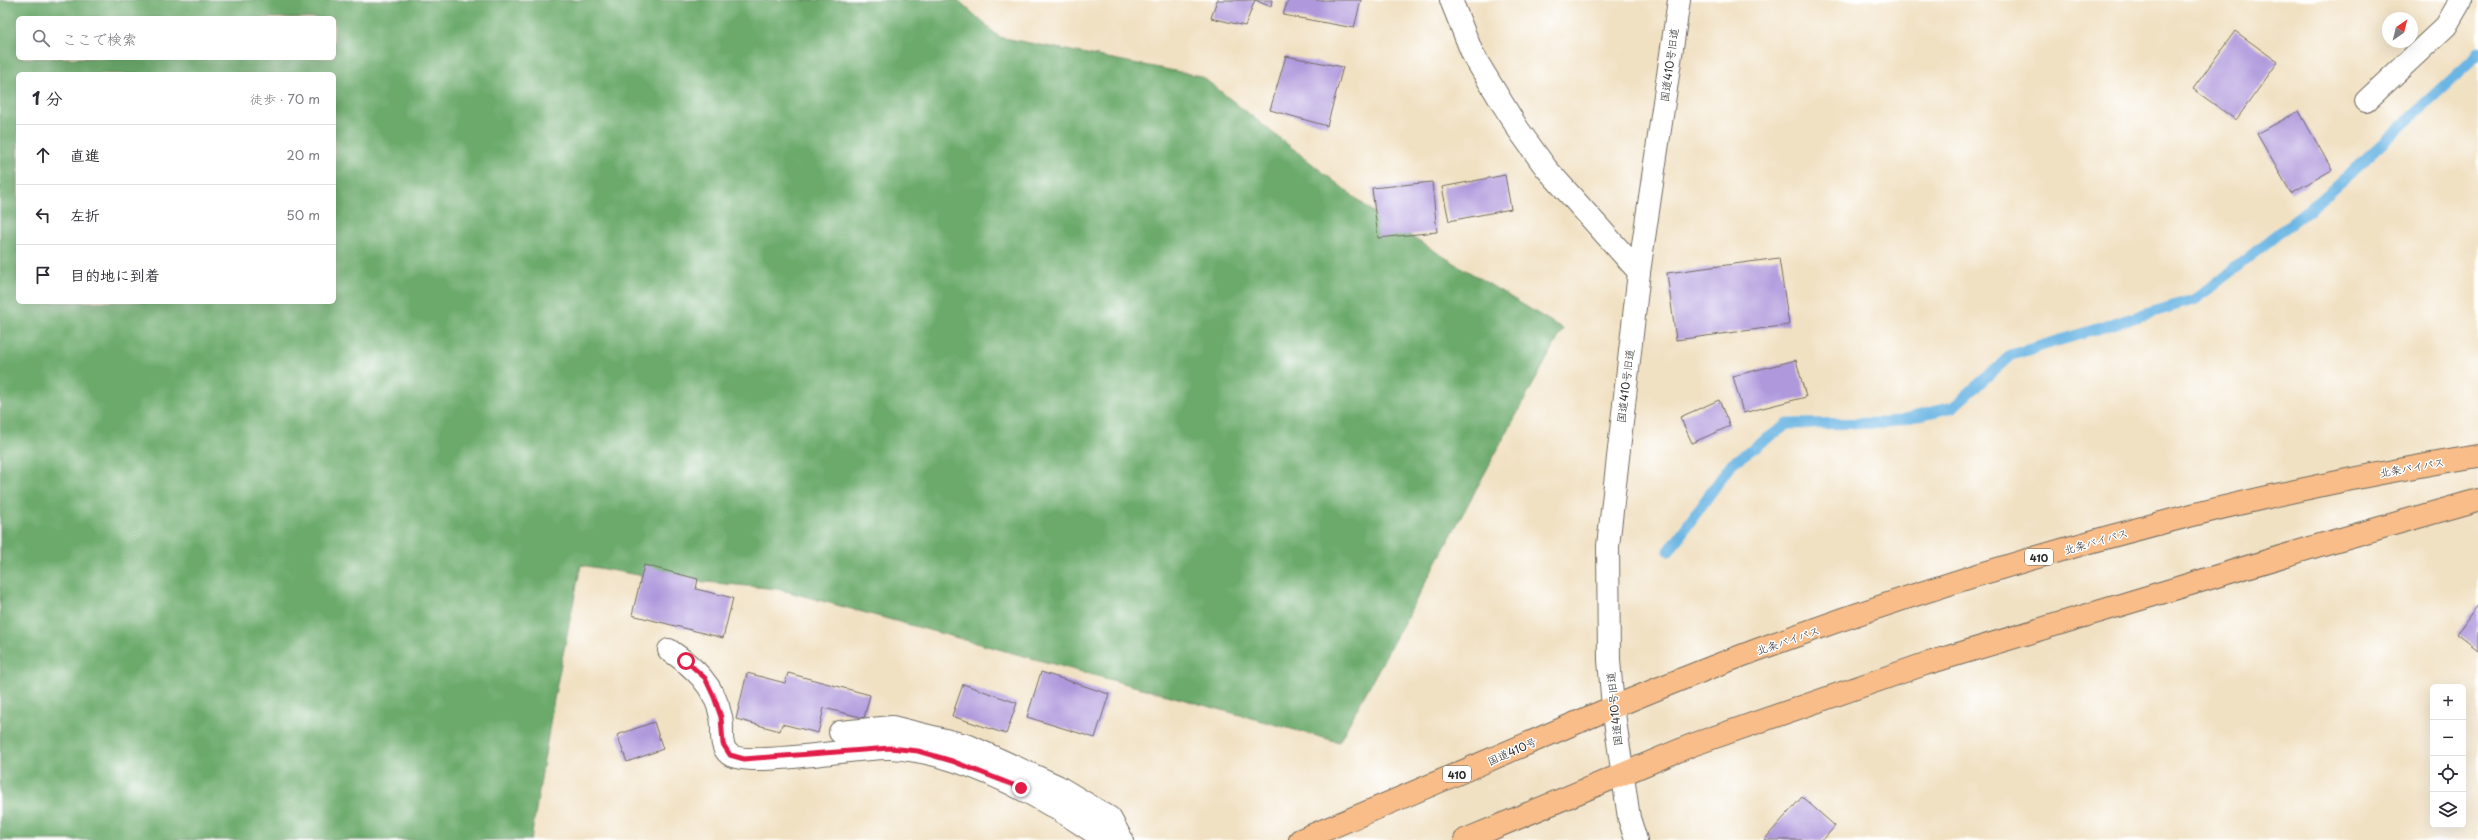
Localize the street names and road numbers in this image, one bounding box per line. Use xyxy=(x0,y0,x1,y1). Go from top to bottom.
street label: 国道410号旧道 xyxy=(1655,27,1683,103)
street label: 国道410号旧道 xyxy=(1612,348,1638,424)
street label: 北条バイパス xyxy=(2378,453,2446,481)
street label: 北条バイパス xyxy=(2062,524,2130,558)
road number: 410 xyxy=(2025,549,2053,565)
street label: 北条バイパス xyxy=(1754,621,1822,659)
street label: 国道410号旧道 xyxy=(1602,671,1626,747)
street label: 国道410号 xyxy=(1485,733,1539,769)
road number: 410 xyxy=(1443,766,1471,782)

